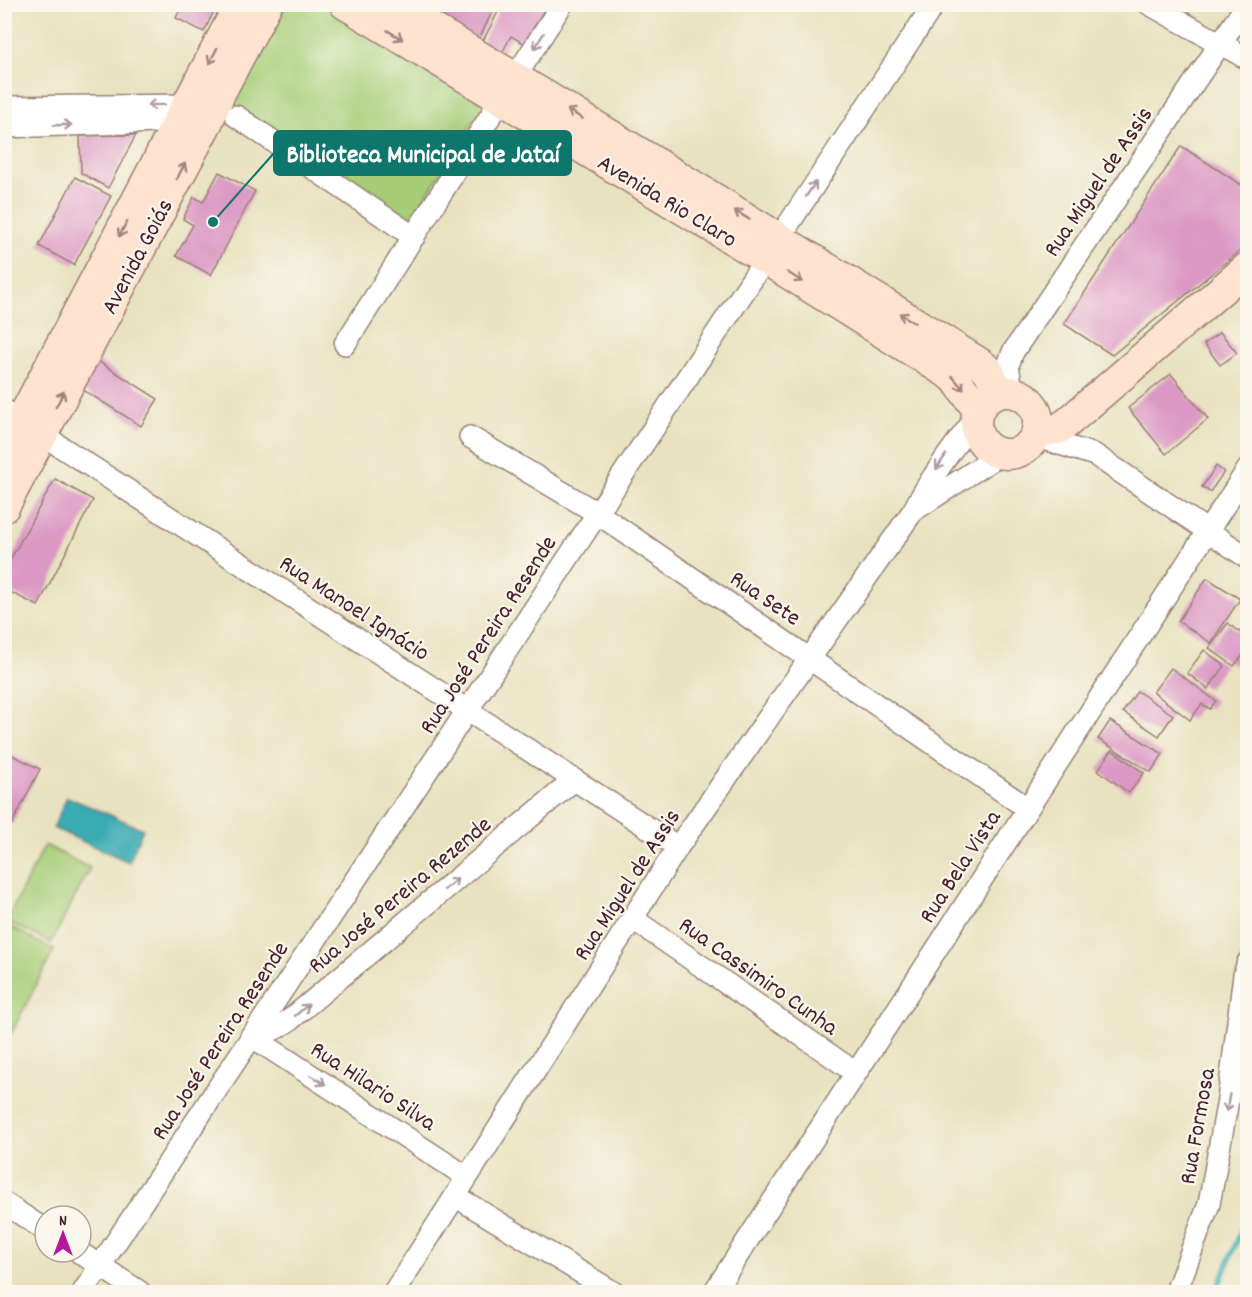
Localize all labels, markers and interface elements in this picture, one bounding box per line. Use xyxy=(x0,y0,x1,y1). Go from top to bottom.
one-way arrow xyxy=(386,29,403,41)
one-way arrow xyxy=(532,32,544,49)
one-way arrow xyxy=(207,47,219,64)
one-way arrow xyxy=(147,99,167,110)
street label: Rua Miguel de Assis xyxy=(1036,101,1163,265)
one-way arrow xyxy=(567,107,584,119)
one-way arrow xyxy=(52,120,72,131)
callout: Biblioteca Municipal de Jataí xyxy=(274,131,571,175)
text: Biblioteca Municipal de Jataí xyxy=(286,138,562,175)
street label: Avenida Rio Claro xyxy=(590,147,743,258)
one-way arrow xyxy=(176,163,187,181)
one-way arrow xyxy=(805,180,818,197)
street label: Avenida Goiás xyxy=(94,194,183,321)
one-way arrow xyxy=(734,208,751,220)
one-way arrow xyxy=(116,220,128,238)
one-way arrow xyxy=(786,272,803,284)
one-way arrow xyxy=(899,312,916,325)
one-way arrow xyxy=(952,375,965,391)
one-way arrow xyxy=(55,391,66,409)
one-way arrow xyxy=(935,454,948,471)
street label: Rua José Pereira Resende xyxy=(412,530,567,742)
street label: Rua Manoel Ignácio xyxy=(271,548,435,671)
street label: Rua Sete xyxy=(722,563,807,636)
street label: Rua Miguel de Assis xyxy=(567,803,690,968)
street label: Rua Bela Vista xyxy=(912,804,1011,931)
street label: Rua José Pereira Rezende xyxy=(302,809,500,983)
one-way arrow xyxy=(443,877,458,891)
street label: Rua Cassimiro Cunha xyxy=(671,910,845,1046)
street label: Rua José Pereira Resende xyxy=(144,936,299,1148)
one-way arrow xyxy=(294,1003,310,1016)
street label: Rua Hilario Silva xyxy=(303,1034,443,1141)
street label: Rua Formosa xyxy=(1172,1065,1226,1187)
one-way arrow xyxy=(309,1074,326,1086)
one-way arrow xyxy=(1222,1093,1233,1113)
north arrow xyxy=(33,1204,93,1264)
text: N xyxy=(59,1210,67,1233)

